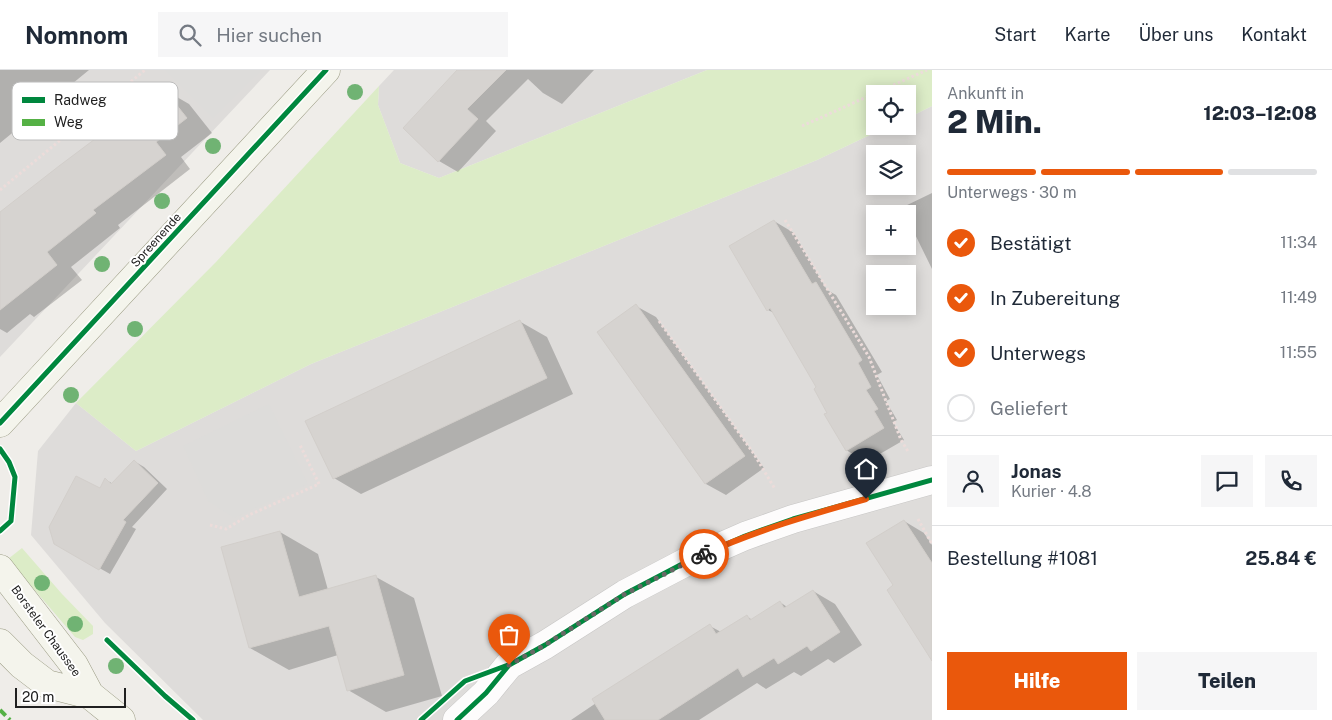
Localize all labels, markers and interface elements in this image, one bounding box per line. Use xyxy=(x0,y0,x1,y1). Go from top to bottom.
search box xyxy=(158,12,508,57)
text: Nomnom xyxy=(25,21,128,49)
icon: search xyxy=(176,21,204,49)
text: Hier suchen xyxy=(216,24,322,46)
text: Start xyxy=(994,24,1037,45)
text: Karte xyxy=(1065,24,1110,45)
text: Über uns xyxy=(1138,24,1213,45)
text: Kontakt xyxy=(1241,24,1307,45)
legend xyxy=(12,82,178,140)
text: Ankunft in xyxy=(947,84,1024,103)
map controls xyxy=(866,85,916,315)
button: locate xyxy=(866,85,916,135)
text: Radweg xyxy=(54,92,107,108)
text: 12:03–12:08 xyxy=(1203,102,1317,124)
text: 2 Min. xyxy=(947,103,1042,140)
text: Weg xyxy=(54,114,84,130)
button: layers xyxy=(866,145,916,195)
text: Unterwegs · 30 m xyxy=(947,183,1077,202)
button: + xyxy=(866,205,916,255)
street label: Spreenende xyxy=(128,210,184,270)
icon: check xyxy=(947,229,975,257)
text: Bestätigt xyxy=(990,232,1072,254)
text: 11:34 xyxy=(1280,233,1317,252)
button: − xyxy=(866,265,916,315)
icon: check xyxy=(947,284,975,312)
text: In Zubereitung xyxy=(990,287,1120,309)
text: 11:49 xyxy=(1280,288,1317,307)
icon: check xyxy=(947,339,975,367)
text: Unterwegs xyxy=(990,342,1086,364)
text: 11:55 xyxy=(1280,343,1317,362)
text: Geliefert xyxy=(990,397,1068,419)
pin xyxy=(845,448,887,499)
icon: home xyxy=(852,455,880,483)
button: person xyxy=(947,455,999,507)
button: chat xyxy=(1201,455,1253,507)
button: phone xyxy=(1265,455,1317,507)
text: Jonas xyxy=(1011,460,1061,482)
text: Kurier · 4.8 xyxy=(1011,482,1092,501)
courier xyxy=(679,529,729,579)
icon: bike xyxy=(690,540,718,568)
text: Bestellung #1081 xyxy=(947,547,1098,569)
text: 25.84 € xyxy=(1245,547,1317,569)
street label: Borsteler Chaussee xyxy=(8,583,84,679)
pin xyxy=(488,614,530,665)
icon: bag xyxy=(495,621,523,649)
button: Hilfe xyxy=(947,652,1127,710)
button: Teilen xyxy=(1137,652,1317,710)
scale bar xyxy=(15,685,126,708)
text: 20 m xyxy=(22,689,54,705)

